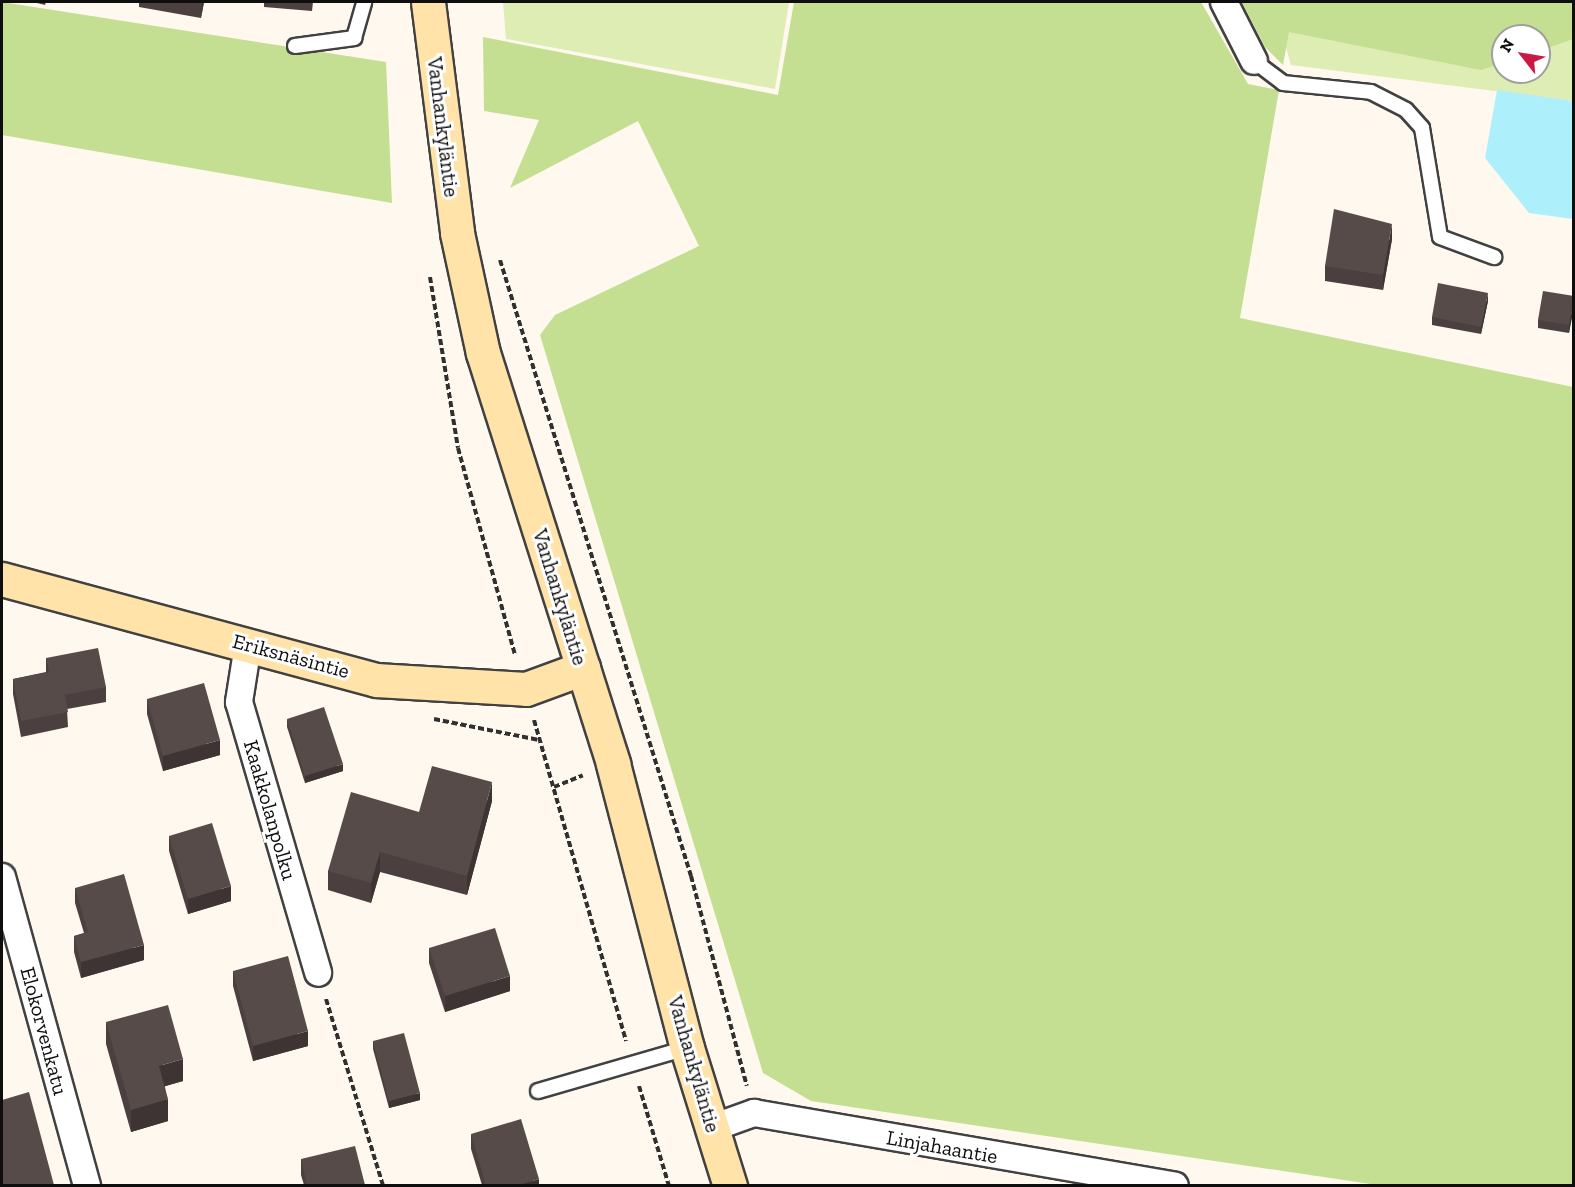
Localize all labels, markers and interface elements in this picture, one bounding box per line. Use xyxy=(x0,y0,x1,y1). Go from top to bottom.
north arrow xyxy=(1491,24,1551,84)
text: N xyxy=(1496,35,1518,56)
street label: Vanhankyläntie xyxy=(422,55,464,199)
street label: Vanhankyläntie xyxy=(527,526,593,668)
street label: Eriksnäsintie xyxy=(230,628,352,684)
street label: Kaakkolanpolku xyxy=(238,737,302,883)
street label: Elokorvenkatu xyxy=(15,964,73,1098)
street label: Vanhankyläntie xyxy=(662,993,726,1135)
street label: Linjahaantie xyxy=(884,1125,1000,1169)

